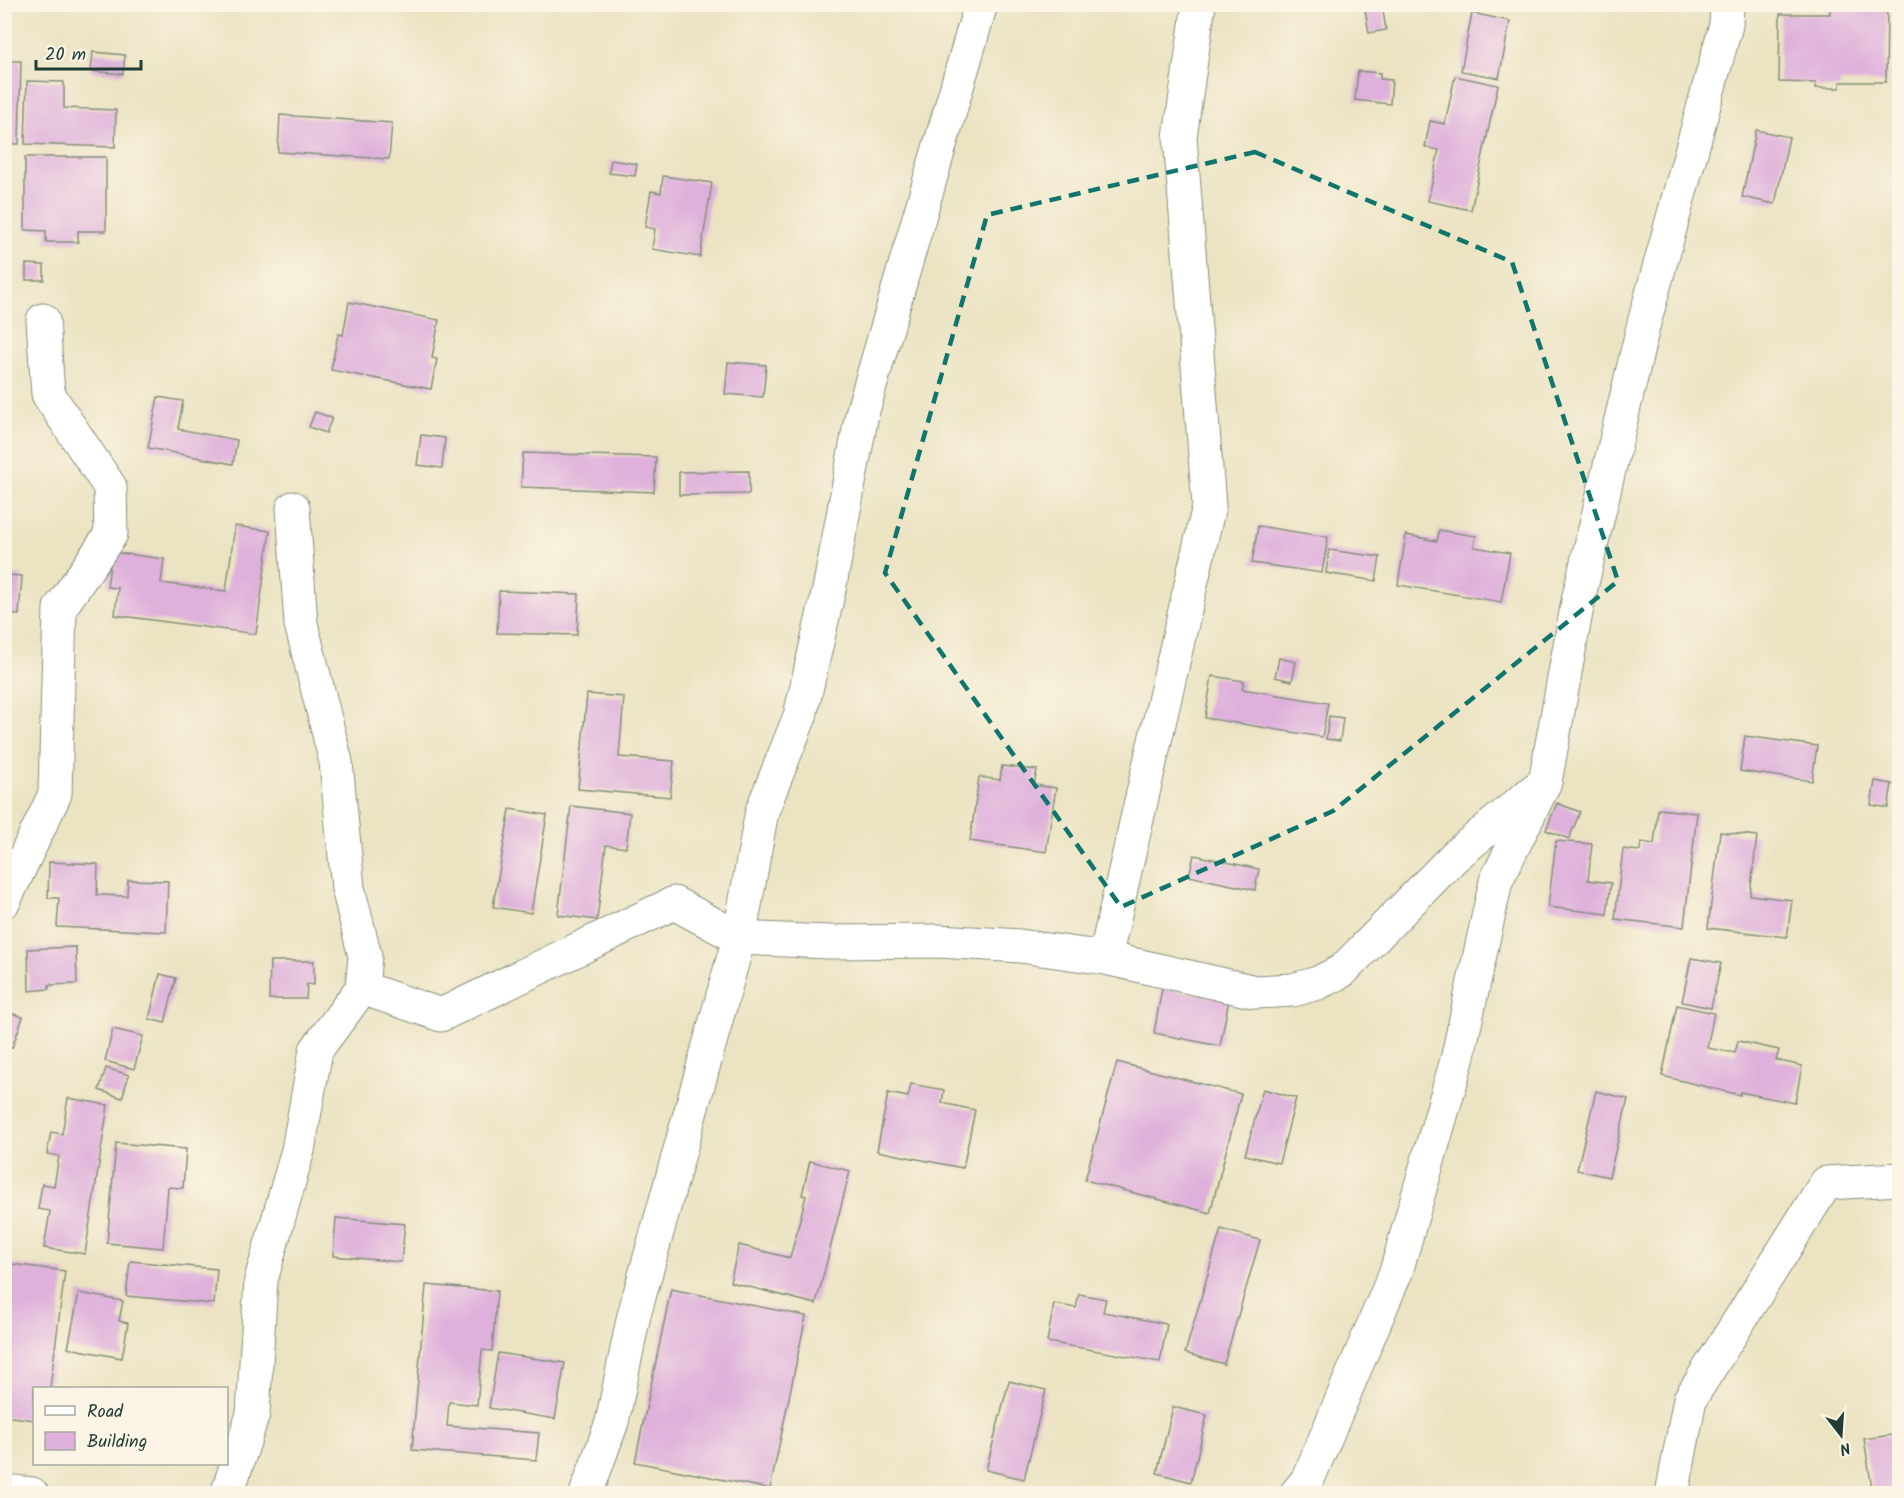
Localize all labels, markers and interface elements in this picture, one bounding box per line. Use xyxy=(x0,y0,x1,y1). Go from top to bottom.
scale bar xyxy=(36,33,141,71)
text: 20 m xyxy=(45,41,86,70)
legend xyxy=(33,1387,228,1465)
text: Road xyxy=(87,1398,124,1427)
north arrow xyxy=(1811,1405,1871,1465)
text: Building xyxy=(87,1428,147,1457)
text: N xyxy=(1836,1434,1853,1461)

